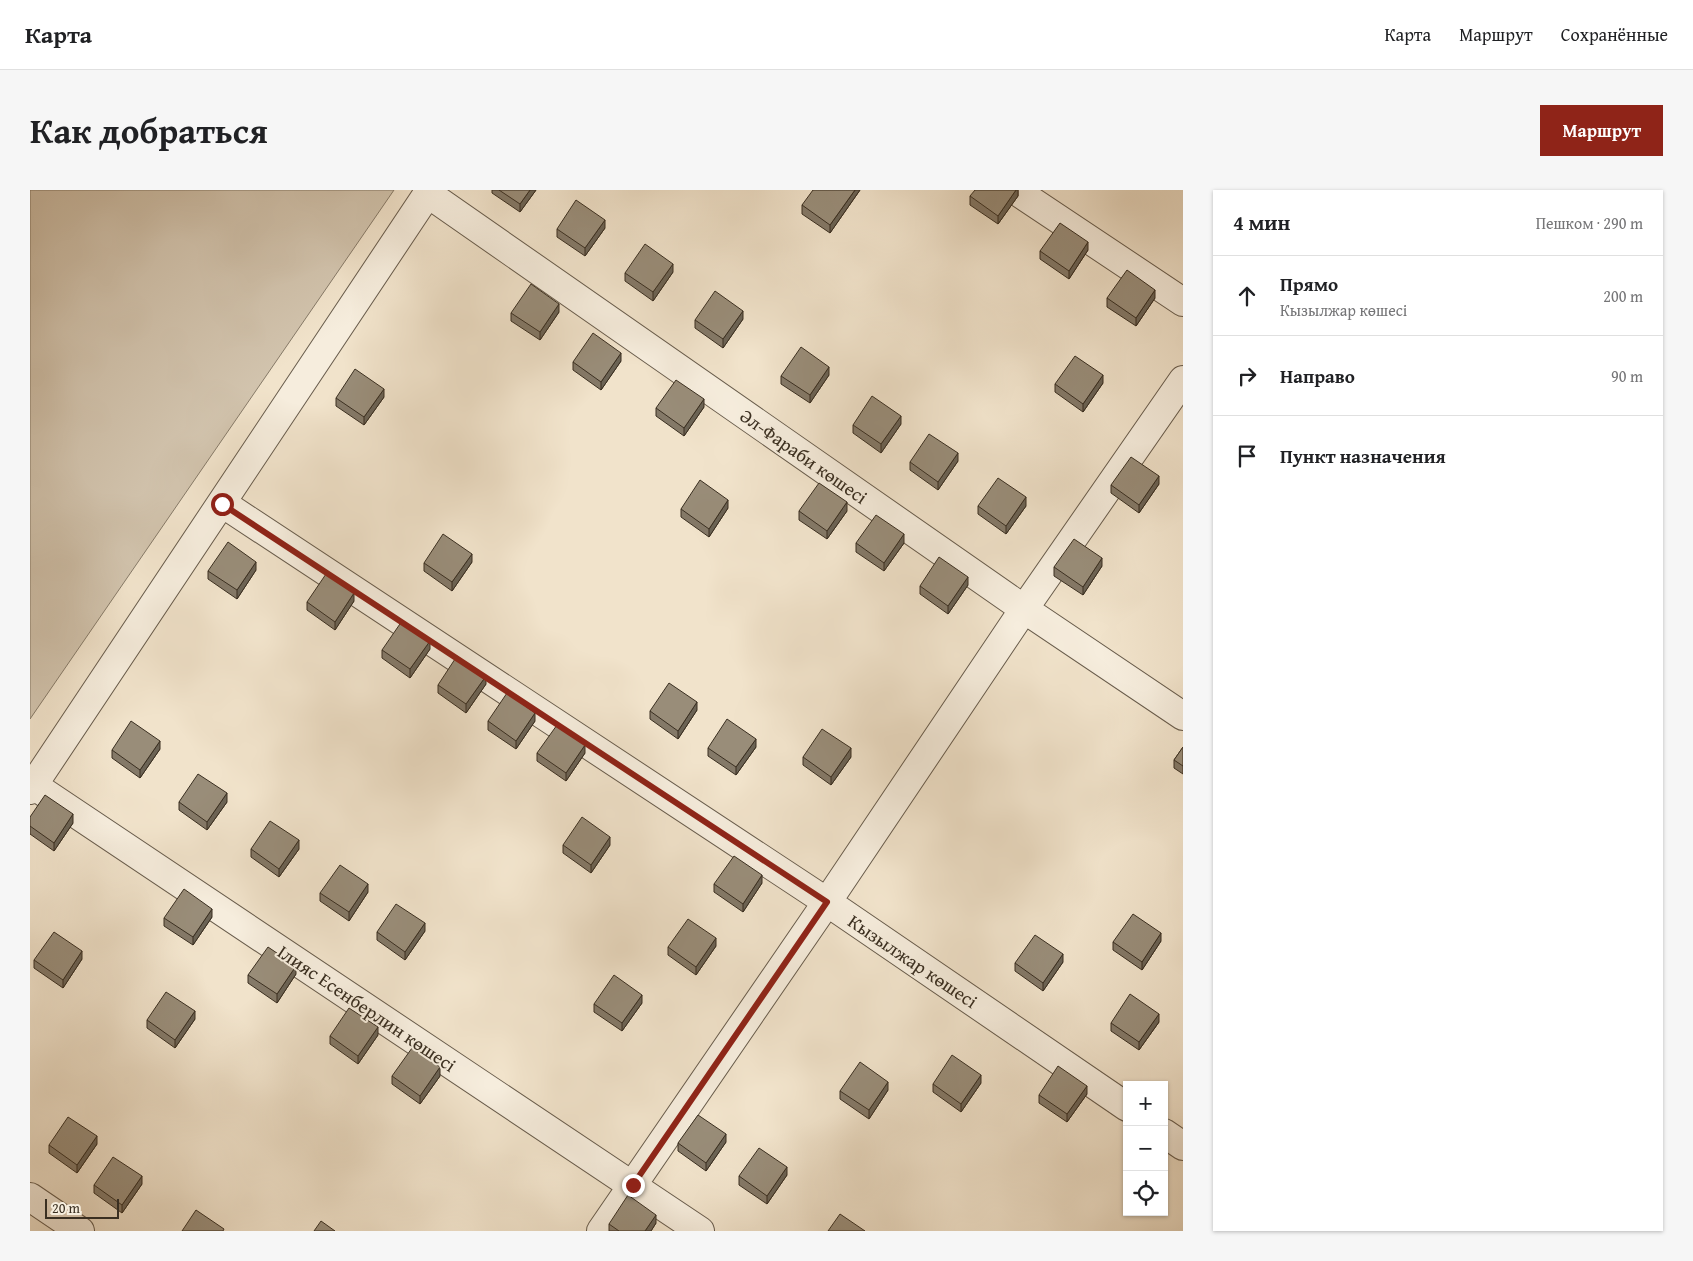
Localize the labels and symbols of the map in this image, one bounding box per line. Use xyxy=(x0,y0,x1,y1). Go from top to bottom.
street label: Әл-Фараби көшесі xyxy=(734,401,874,511)
route start xyxy=(211,493,234,516)
street label: Кызылжар көшесі xyxy=(843,907,983,1015)
street label: Ілияс Есенберлин көшесі xyxy=(272,938,462,1078)
route end xyxy=(622,1174,645,1197)
scale bar xyxy=(45,1196,119,1219)

